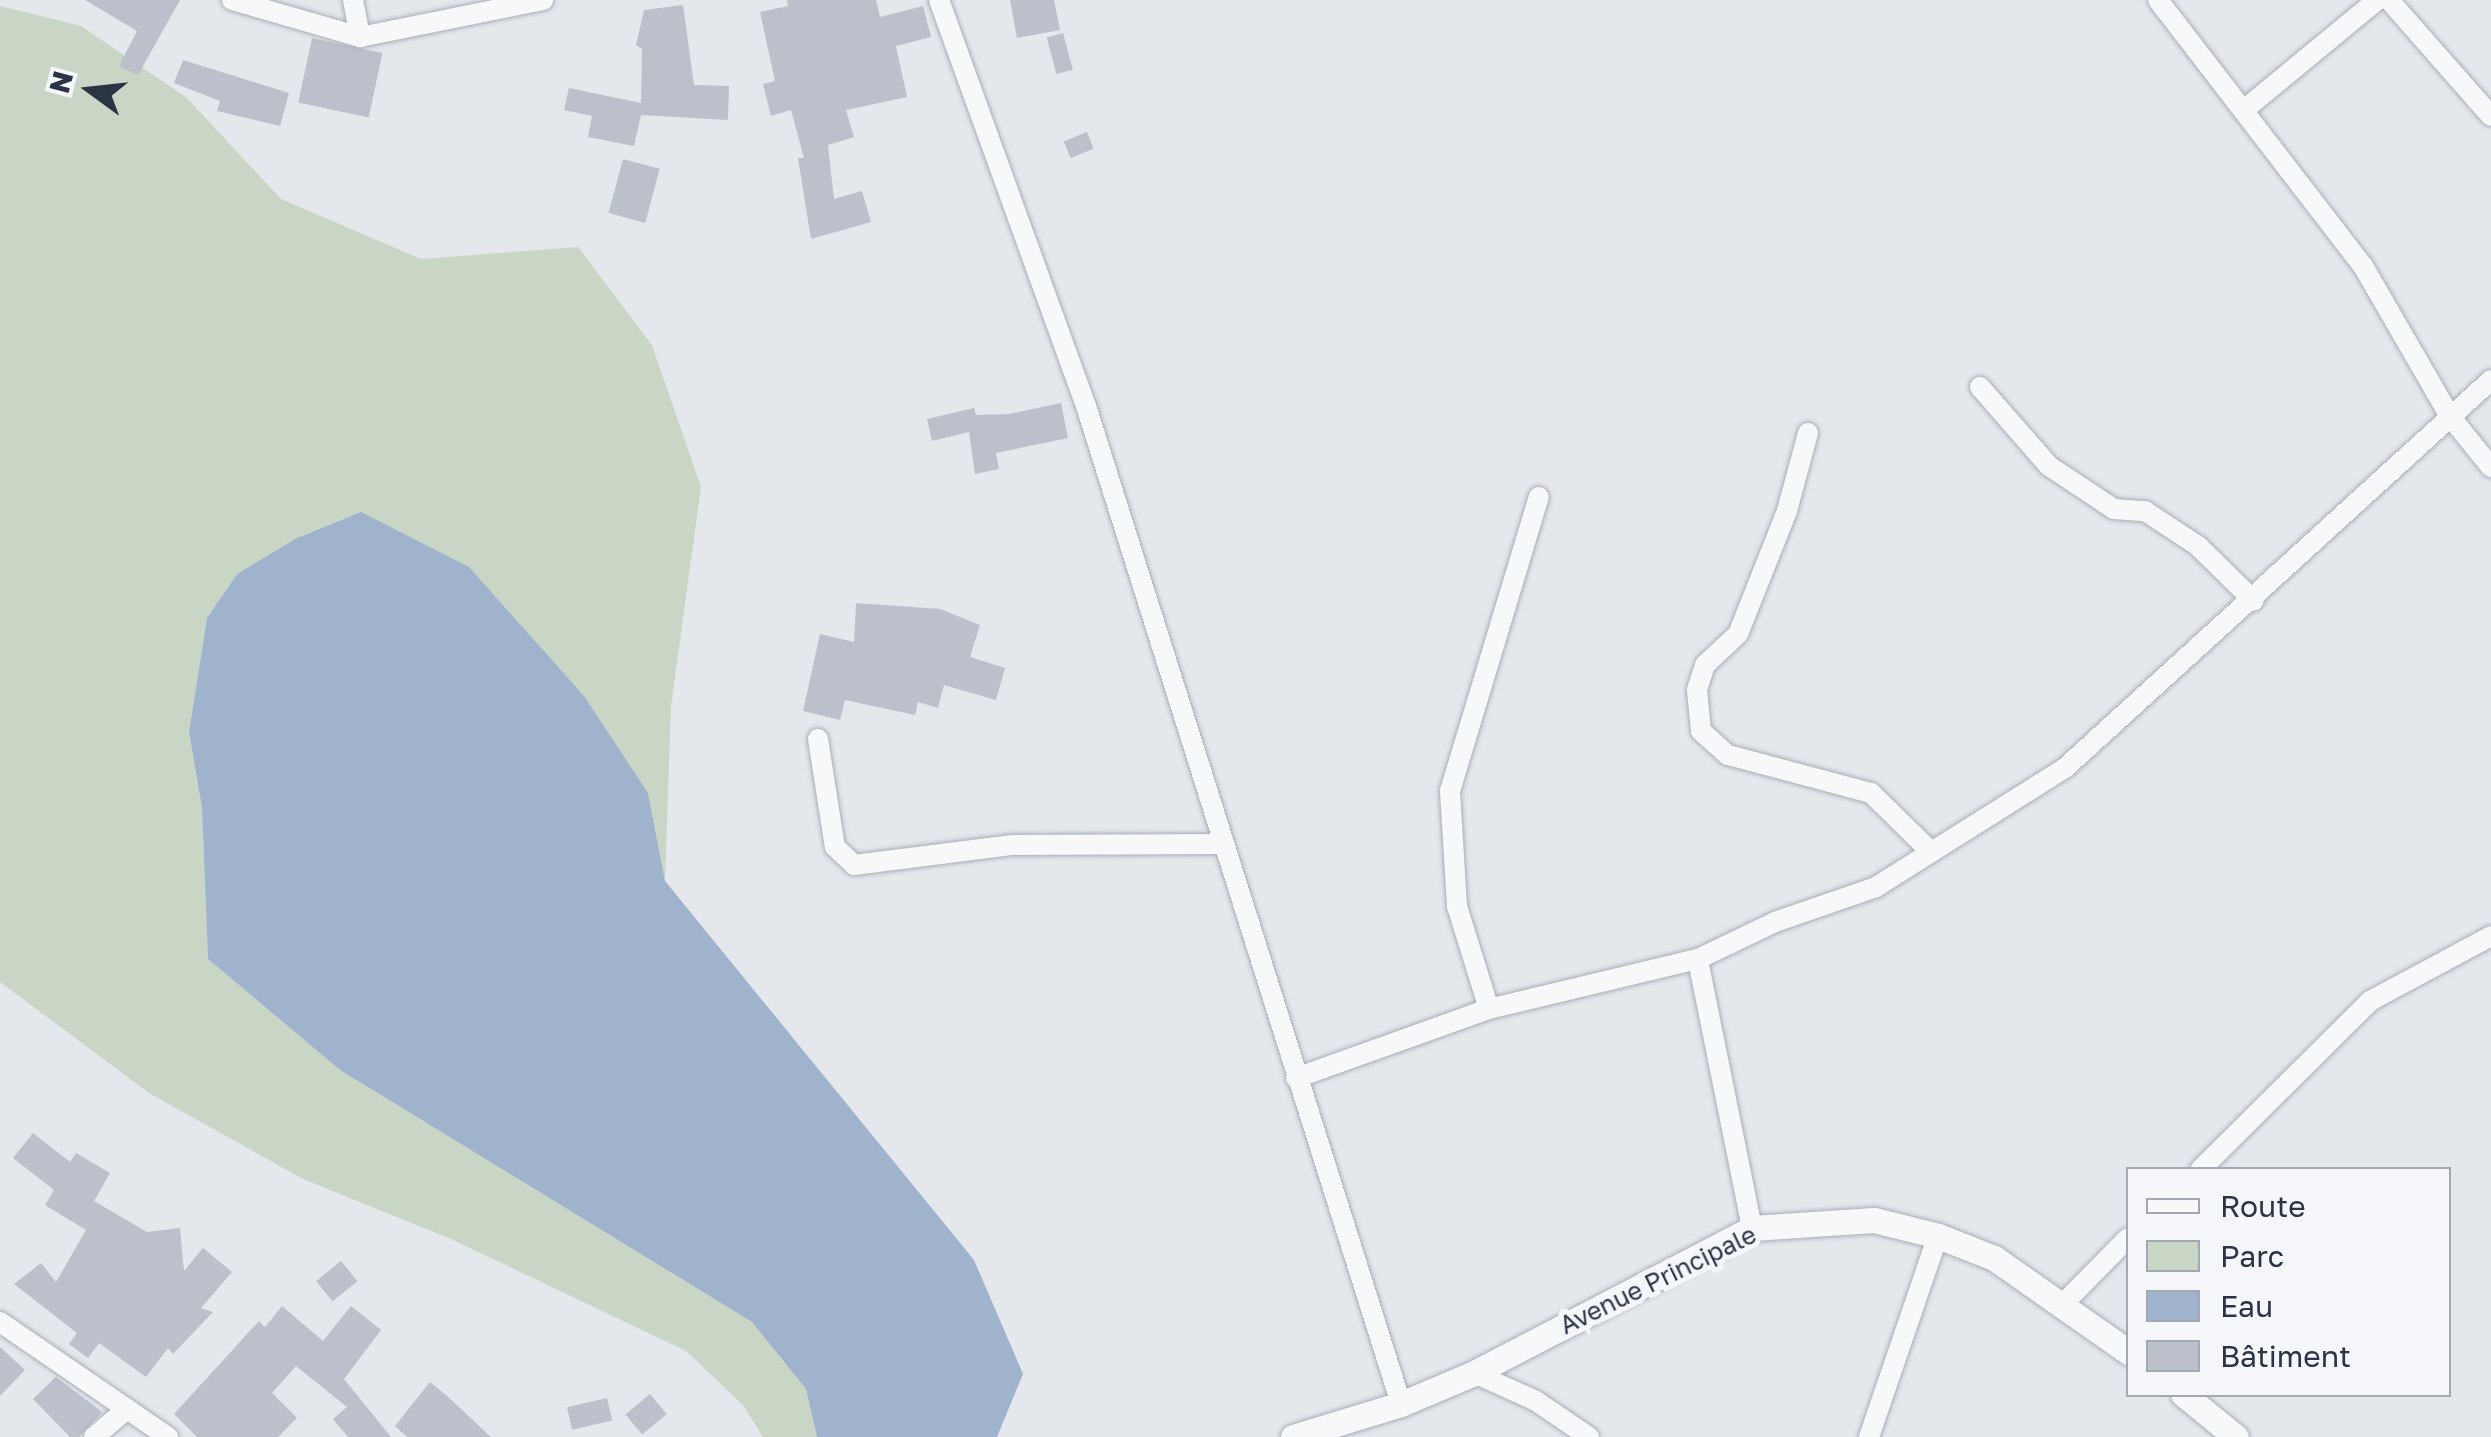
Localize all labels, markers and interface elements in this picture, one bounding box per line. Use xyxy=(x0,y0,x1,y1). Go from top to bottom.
north arrow xyxy=(40,40,140,140)
text: N xyxy=(42,68,79,97)
legend xyxy=(2126,1167,2451,1397)
text: Route xyxy=(2220,1188,2306,1224)
street label: Avenue Principale xyxy=(1555,1219,1761,1341)
text: Parc xyxy=(2220,1238,2284,1274)
text: Eau xyxy=(2220,1288,2273,1324)
text: Bâtiment xyxy=(2220,1338,2351,1374)

